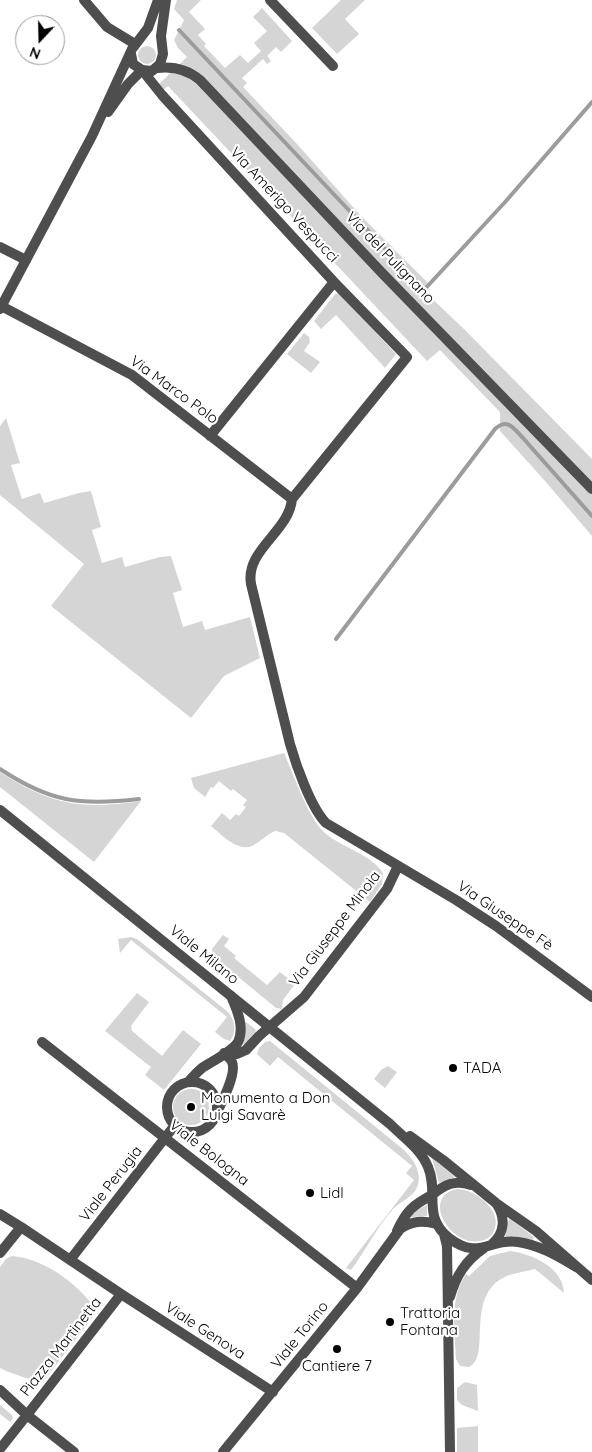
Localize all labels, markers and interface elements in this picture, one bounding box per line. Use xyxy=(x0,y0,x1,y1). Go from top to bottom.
north arrow xyxy=(15,15,65,65)
text: N xyxy=(27,43,43,63)
street label: Via Amerigo Vespucci xyxy=(226,144,342,266)
street label: Via del Pulignano xyxy=(342,208,438,308)
street label: Via Marco Polo xyxy=(126,352,222,428)
street label: Via Giuseppe Minoia xyxy=(286,868,384,990)
street label: Via Giuseppe Fè xyxy=(454,877,556,955)
street label: Viale Milano xyxy=(166,922,242,988)
place label: TADA xyxy=(463,1059,501,1077)
marker: TADA xyxy=(447,1062,459,1074)
place label: Monumento a Don Luigi Savarè xyxy=(201,1089,330,1124)
marker: Monumento a Don Luigi Savarè xyxy=(185,1101,197,1113)
street label: Viale Bologna xyxy=(165,1116,253,1190)
street label: Viale Perugia xyxy=(76,1143,146,1225)
place label: Lidl xyxy=(320,1184,344,1202)
marker: Lidl xyxy=(304,1187,316,1199)
street label: Piazza Martinetta xyxy=(17,1294,105,1400)
street label: Viale Genova xyxy=(162,1298,248,1364)
street label: Viale Torino xyxy=(267,1298,333,1372)
place label: Trattoria Fontana xyxy=(400,1304,460,1339)
marker: Trattoria Fontana xyxy=(384,1316,396,1328)
marker: Cantiere 7 xyxy=(331,1343,343,1355)
place label: Cantiere 7 xyxy=(302,1357,372,1375)

